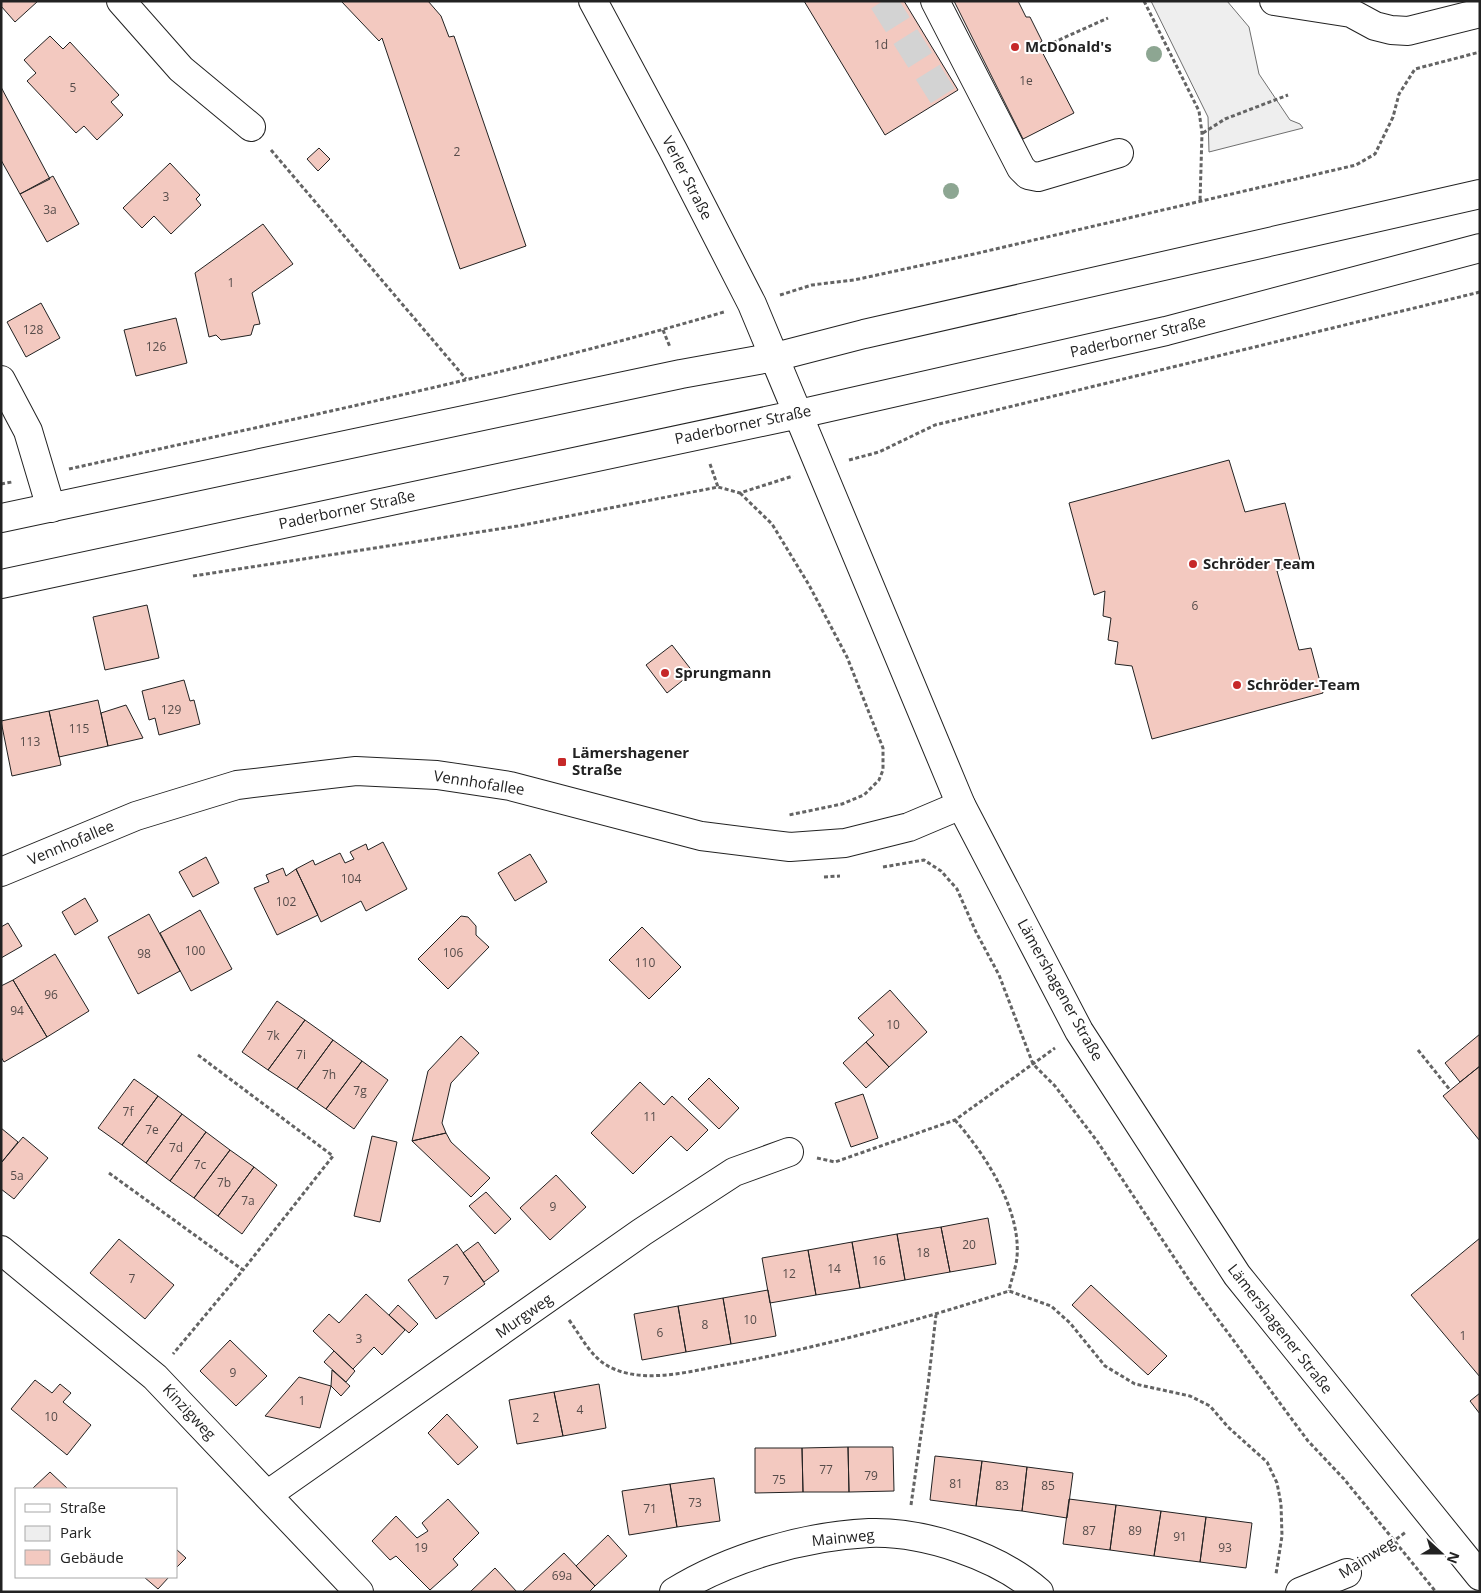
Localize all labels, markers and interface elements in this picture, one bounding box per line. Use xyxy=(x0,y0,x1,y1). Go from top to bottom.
house number: 1d xyxy=(874,36,888,53)
place label: McDonald's xyxy=(1025,36,1112,56)
marker: McDonald's xyxy=(1009,41,1021,53)
house number: 1e xyxy=(1019,72,1033,89)
house number: 5 xyxy=(70,79,77,96)
street label: Verler Straße xyxy=(658,132,718,223)
house number: 2 xyxy=(454,143,461,160)
house number: 3 xyxy=(163,188,170,205)
house number: 3a xyxy=(43,201,57,218)
house number: 1 xyxy=(228,274,234,291)
street label: Paderborner Straße xyxy=(1068,311,1208,361)
house number: 128 xyxy=(23,321,43,338)
house number: 126 xyxy=(146,338,166,355)
street label: Paderborner Straße xyxy=(673,400,813,448)
street label: Paderborner Straße xyxy=(277,485,417,533)
place label: Schröder Team xyxy=(1203,553,1315,573)
marker: Schröder Team xyxy=(1187,558,1199,570)
house number: 6 xyxy=(1192,597,1199,614)
place label: Sprungmann xyxy=(675,662,771,682)
marker: Sprungmann xyxy=(659,667,671,679)
place label: Schröder-Team xyxy=(1247,674,1360,694)
marker: Schröder-Team xyxy=(1231,679,1243,691)
house number: 129 xyxy=(161,701,181,718)
house number: 115 xyxy=(69,720,89,737)
house number: 113 xyxy=(20,733,40,750)
place label: Lämershagener Straße xyxy=(572,742,689,779)
marker: Lämershagener Straße xyxy=(556,756,568,768)
street label: Vennhofallee xyxy=(432,765,526,799)
street label: Vennhofallee xyxy=(24,815,117,869)
house number: 104 xyxy=(341,870,361,887)
house number: 102 xyxy=(276,893,296,910)
street label: Lämershagener Straße xyxy=(1014,915,1108,1064)
house number: 100 xyxy=(185,942,205,959)
house number: 106 xyxy=(443,944,463,961)
house number: 98 xyxy=(137,945,151,962)
house number: 110 xyxy=(635,954,655,971)
house number: 96 xyxy=(44,986,58,1003)
house number: 94 xyxy=(10,1002,24,1019)
house number: 10 xyxy=(886,1016,900,1033)
house number: 7k xyxy=(266,1027,280,1044)
house number: 7i xyxy=(296,1046,306,1063)
house number: 7h xyxy=(322,1066,336,1083)
house number: 7g xyxy=(353,1082,367,1099)
house number: 7f xyxy=(123,1103,134,1120)
house number: 11 xyxy=(643,1108,657,1125)
house number: 7e xyxy=(145,1121,159,1138)
house number: 7d xyxy=(169,1139,183,1156)
house number: 7c xyxy=(194,1156,207,1173)
house number: 5a xyxy=(10,1167,24,1184)
house number: 7b xyxy=(217,1174,231,1191)
house number: 7a xyxy=(241,1192,255,1209)
house number: 9 xyxy=(550,1198,557,1215)
house number: 20 xyxy=(962,1236,976,1253)
house number: 18 xyxy=(916,1244,930,1261)
house number: 16 xyxy=(872,1252,886,1269)
street label: Lämershagener Straße xyxy=(1224,1259,1338,1397)
house number: 14 xyxy=(827,1260,841,1277)
house number: 12 xyxy=(782,1265,796,1282)
house number: 7 xyxy=(129,1270,136,1287)
house number: 7 xyxy=(443,1272,450,1289)
street label: Murgweg xyxy=(491,1288,556,1342)
house number: 10 xyxy=(743,1311,757,1328)
house number: 8 xyxy=(702,1316,709,1333)
house number: 6 xyxy=(657,1324,664,1341)
house number: 1 xyxy=(1460,1327,1466,1344)
house number: 3 xyxy=(356,1330,363,1347)
house number: 9 xyxy=(230,1364,237,1381)
street label: Kinzigweg xyxy=(159,1379,221,1443)
house number: 1 xyxy=(299,1392,305,1409)
house number: 4 xyxy=(577,1401,584,1418)
house number: 10 xyxy=(44,1408,58,1425)
house number: 2 xyxy=(533,1409,540,1426)
house number: 77 xyxy=(819,1461,833,1478)
house number: 79 xyxy=(864,1467,878,1484)
house number: 75 xyxy=(772,1471,786,1488)
house number: 81 xyxy=(949,1475,963,1492)
house number: 83 xyxy=(995,1477,1009,1494)
house number: 85 xyxy=(1041,1477,1055,1494)
legend xyxy=(15,1488,178,1578)
house number: 73 xyxy=(688,1494,702,1511)
text: Straße xyxy=(60,1497,106,1517)
house number: 71 xyxy=(643,1500,657,1517)
text: Park xyxy=(60,1522,91,1542)
house number: 87 xyxy=(1082,1522,1096,1539)
house number: 89 xyxy=(1128,1522,1142,1539)
street label: Mainweg xyxy=(811,1524,875,1550)
house number: 91 xyxy=(1173,1528,1187,1545)
north arrow xyxy=(1416,1528,1466,1578)
street label: Mainweg xyxy=(1334,1532,1398,1582)
house number: 19 xyxy=(414,1539,428,1556)
house number: 93 xyxy=(1218,1539,1232,1556)
text: Gebäude xyxy=(60,1547,124,1567)
text: N xyxy=(1443,1549,1465,1567)
house number: 69a xyxy=(552,1567,572,1584)

